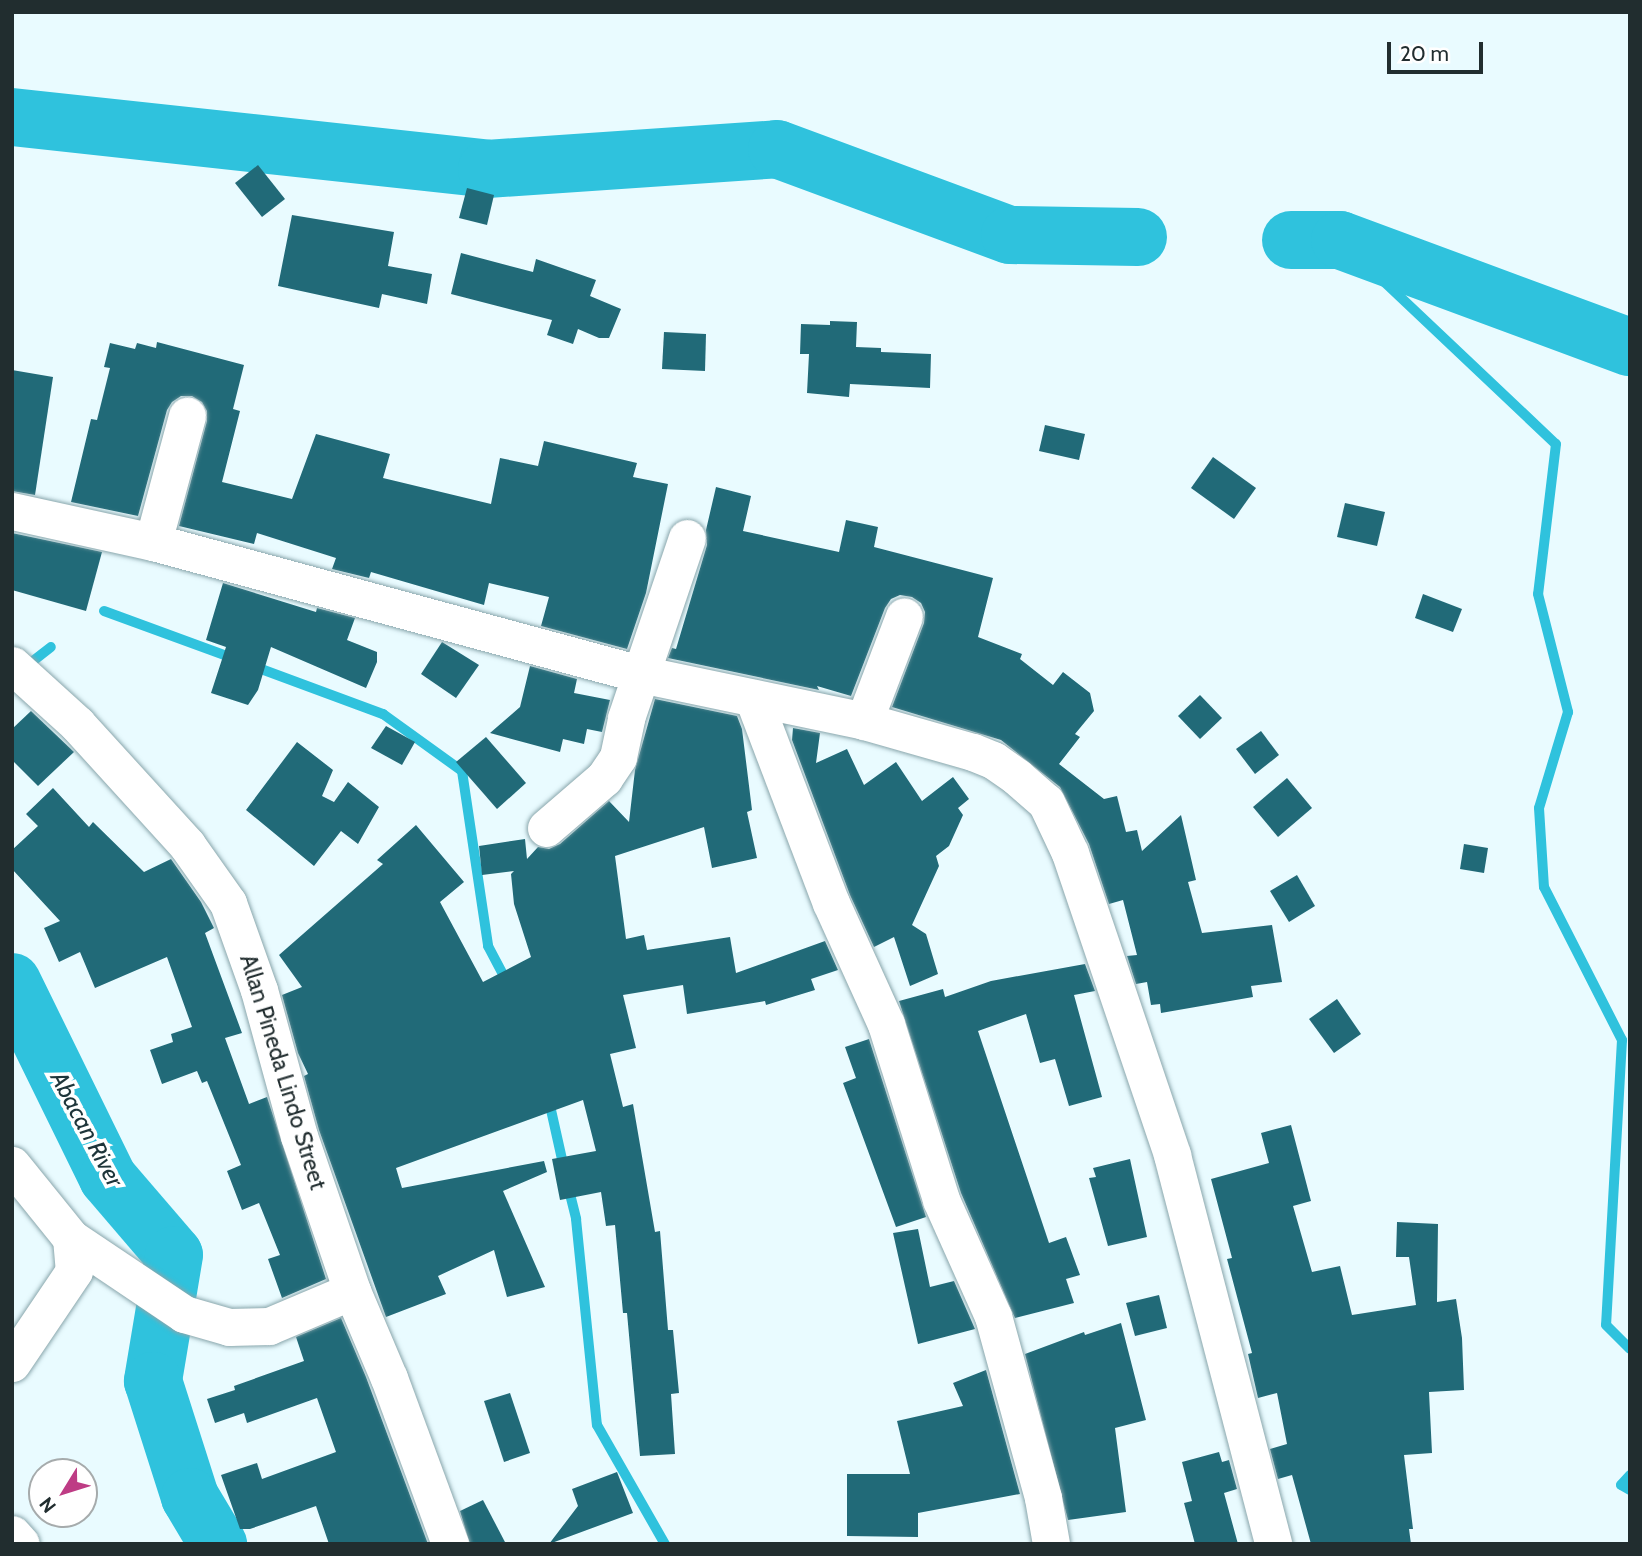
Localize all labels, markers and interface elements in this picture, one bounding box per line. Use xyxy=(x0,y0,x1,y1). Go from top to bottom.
scale bar xyxy=(1390,28,1486,72)
text: 20 m xyxy=(1400,41,1449,66)
street label: Allan Pineda Lindo Street xyxy=(234,951,332,1193)
water label: Abacan River xyxy=(45,1066,129,1192)
north arrow xyxy=(28,1458,98,1528)
text: N xyxy=(34,1493,61,1517)

